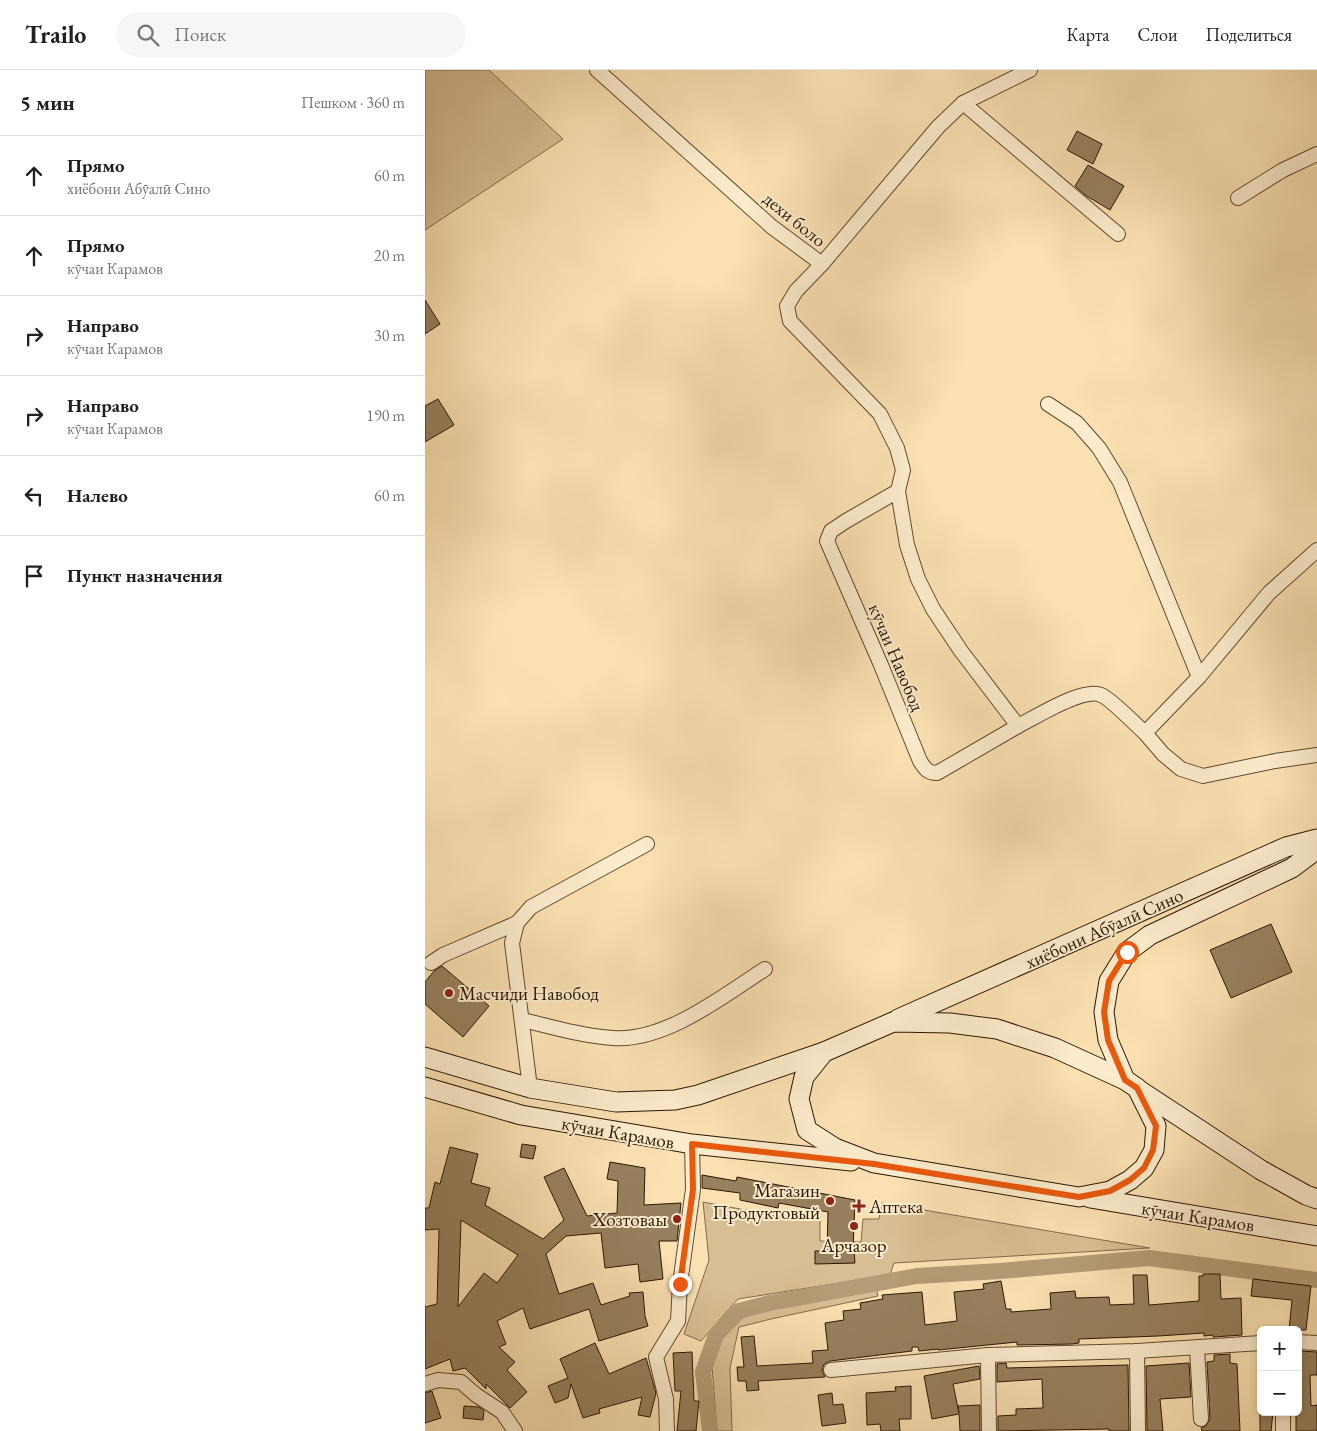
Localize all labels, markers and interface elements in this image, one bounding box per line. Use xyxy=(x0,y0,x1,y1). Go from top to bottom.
search box xyxy=(116,12,466,57)
text: Trailo xyxy=(25,19,86,50)
icon: search xyxy=(134,21,162,49)
text: Поиск xyxy=(174,22,226,47)
text: Карта xyxy=(1067,23,1110,46)
text: Слои xyxy=(1138,23,1177,46)
text: Поделиться xyxy=(1205,23,1292,46)
text: 5 мин xyxy=(20,89,75,116)
text: Пешком · 360 m xyxy=(301,92,405,113)
text: Прямо xyxy=(67,153,125,178)
icon: ahead xyxy=(20,162,48,190)
text: 60 m xyxy=(374,165,405,186)
text: хиёбони Абӯалӣ Сино xyxy=(67,178,210,199)
street label: дехи боло xyxy=(758,186,831,252)
text: Прямо xyxy=(67,233,125,258)
icon: ahead xyxy=(20,242,48,270)
text: 20 m xyxy=(374,245,405,266)
text: кӯчаи Карамов xyxy=(67,258,163,279)
text: Направо xyxy=(67,313,139,338)
icon: right xyxy=(20,322,48,350)
text: 30 m xyxy=(374,325,405,346)
text: кӯчаи Карамов xyxy=(67,338,163,359)
text: Направо xyxy=(67,393,139,418)
icon: right xyxy=(20,402,48,430)
text: 190 m xyxy=(366,405,405,426)
text: кӯчаи Карамов xyxy=(67,418,163,439)
icon: left xyxy=(20,482,48,510)
text: Налево xyxy=(67,483,128,508)
text: 60 m xyxy=(374,485,405,506)
icon: arrive xyxy=(20,562,48,590)
text: Пункт назначения xyxy=(67,563,223,588)
street label: кӯчаи Навобод xyxy=(863,600,931,715)
street label: хиёбони Абӯалӣ Сино xyxy=(1021,882,1187,975)
route start xyxy=(1116,941,1139,964)
place label: Масчиди Навобод xyxy=(459,981,599,1006)
marker: Масчиди Навобод xyxy=(443,987,455,999)
street label: кӯчаи Карамов xyxy=(560,1110,676,1155)
place label: Магазин Продуктовый xyxy=(713,1178,820,1225)
place label: Аптека xyxy=(868,1194,924,1219)
marker: Магазин Продуктовый xyxy=(824,1195,836,1207)
street label: кӯчаи Карамов xyxy=(1140,1195,1256,1238)
marker: Аптека xyxy=(853,1200,865,1212)
place label: Хозтоваы xyxy=(592,1207,667,1232)
marker: Хозтоваы xyxy=(671,1213,683,1225)
marker: Арчазор xyxy=(848,1220,860,1232)
place label: Арчазор xyxy=(820,1233,887,1258)
route end xyxy=(669,1273,692,1296)
map controls xyxy=(1257,1326,1302,1416)
button: + xyxy=(1257,1326,1302,1371)
button: − xyxy=(1257,1371,1302,1416)

